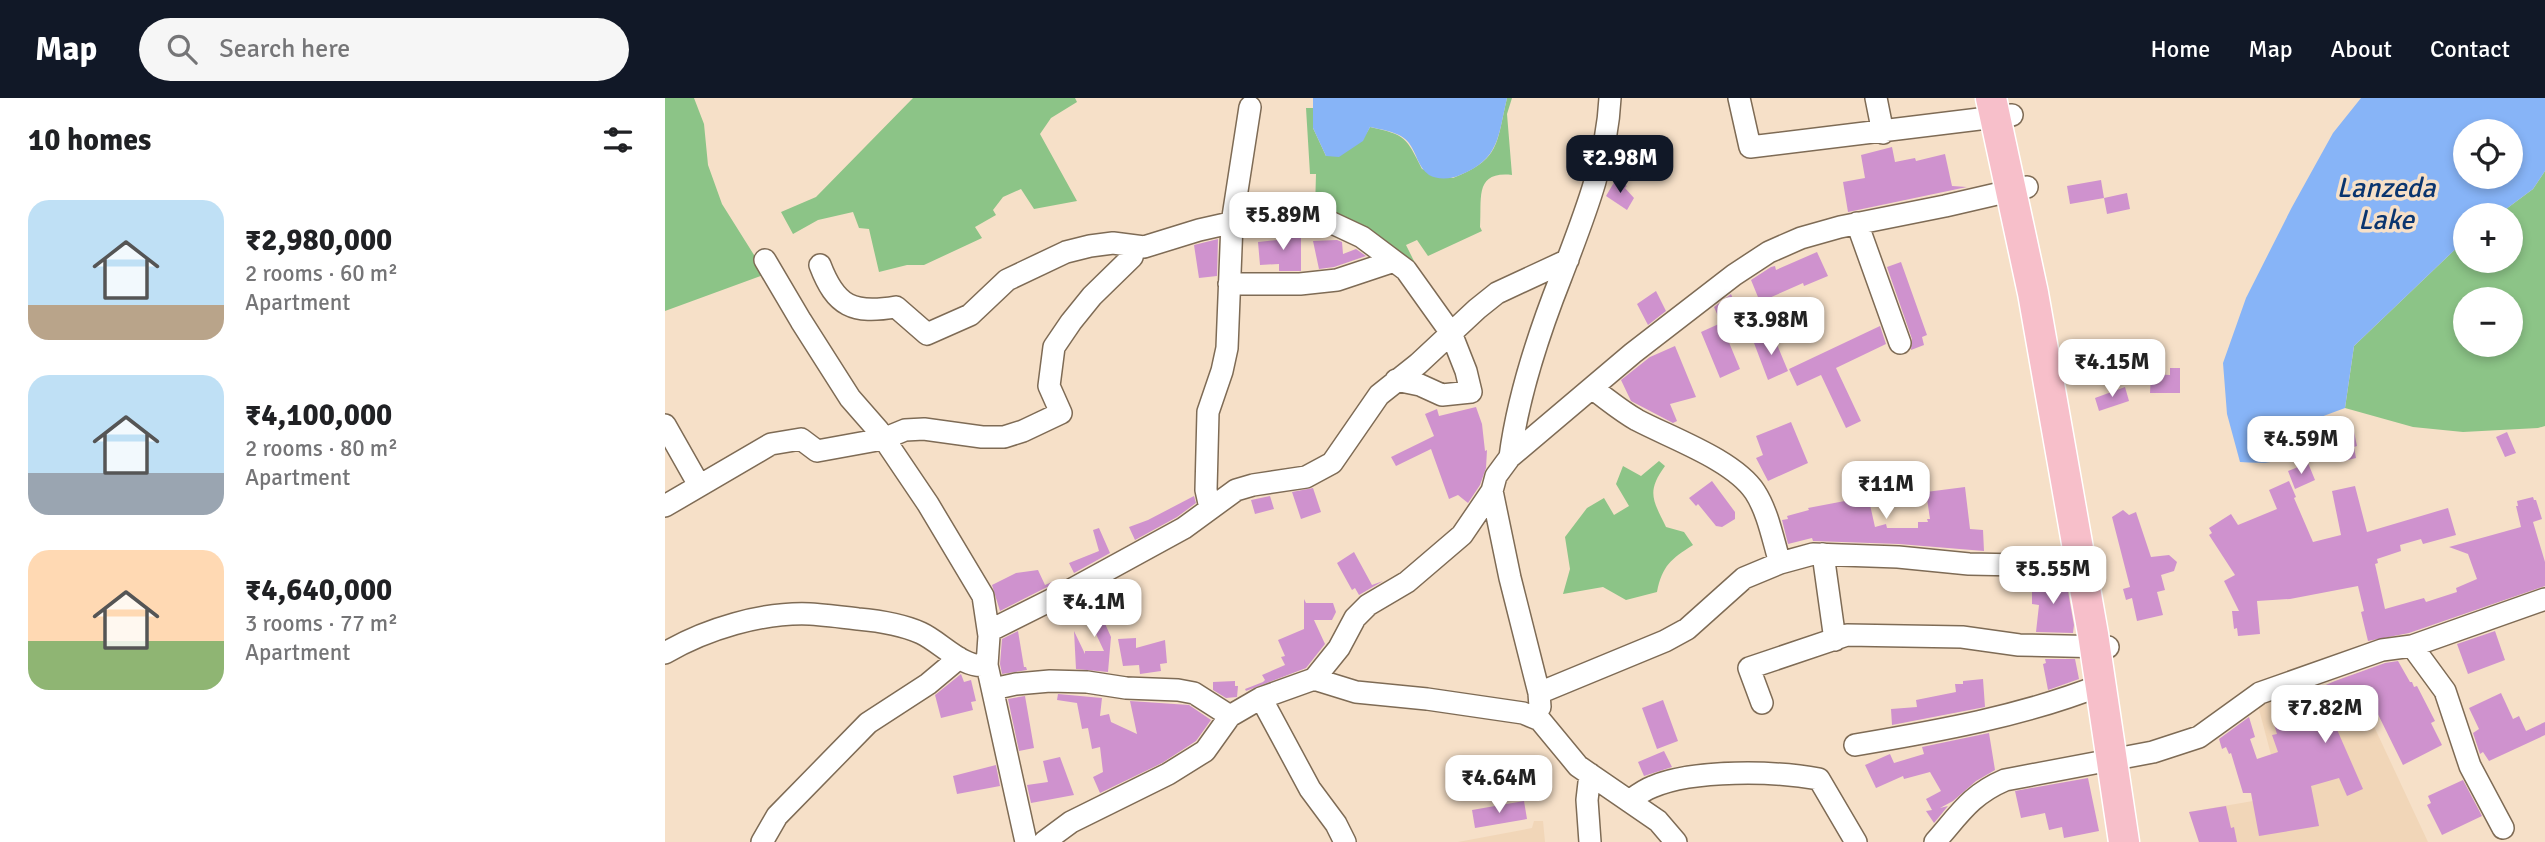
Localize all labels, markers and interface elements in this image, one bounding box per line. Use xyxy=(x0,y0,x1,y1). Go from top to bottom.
search box xyxy=(139,18,629,81)
text: Map xyxy=(35,29,97,70)
icon: search xyxy=(163,30,201,68)
text: Search here xyxy=(219,33,350,65)
text: Home xyxy=(2150,34,2210,64)
text: Map xyxy=(2248,34,2293,64)
text: About xyxy=(2331,34,2392,64)
text: Contact xyxy=(2430,34,2510,64)
map controls xyxy=(2453,119,2523,357)
button: locate xyxy=(2453,119,2523,189)
icon: filters xyxy=(599,121,637,159)
text: 10 homes xyxy=(28,122,151,159)
pin: ₹2.98M xyxy=(1563,136,1677,195)
text: ₹2.98M xyxy=(1582,143,1658,172)
water label: Lanzeda Lake xyxy=(2337,171,2436,237)
pin: ₹5.89M xyxy=(1226,192,1340,252)
text: ₹5.89M xyxy=(1245,200,1321,229)
button: + xyxy=(2453,203,2523,273)
text: ₹2,980,000 xyxy=(245,222,392,259)
icon: home xyxy=(84,228,168,312)
text: 2 rooms · 60 m² xyxy=(245,259,398,288)
button: − xyxy=(2453,287,2523,357)
text: Apartment xyxy=(245,288,350,317)
pin: ₹3.98M xyxy=(1714,298,1828,357)
text: ₹3.98M xyxy=(1733,305,1809,334)
pin: ₹4.15M xyxy=(2055,340,2169,399)
text: ₹4.15M xyxy=(2074,347,2150,376)
text: ₹4,100,000 xyxy=(245,397,392,434)
icon: home xyxy=(84,403,168,487)
pin: ₹4.59M xyxy=(2244,416,2358,476)
text: ₹4.59M xyxy=(2263,424,2339,453)
text: 2 rooms · 80 m² xyxy=(245,434,398,463)
pin: ₹11M xyxy=(1845,462,1927,521)
text: Apartment xyxy=(245,463,350,492)
text: ₹11M xyxy=(1858,469,1914,498)
pin: ₹5.55M xyxy=(1996,546,2110,606)
text: ₹5.55M xyxy=(2015,554,2091,583)
text: ₹4,640,000 xyxy=(245,572,392,609)
icon: home xyxy=(84,578,168,662)
pin: ₹4.1M xyxy=(1045,580,1143,639)
text: ₹4.1M xyxy=(1062,587,1126,616)
text: 3 rooms · 77 m² xyxy=(245,609,398,638)
text: Apartment xyxy=(245,638,350,667)
pin: ₹7.82M xyxy=(2268,686,2382,745)
text: ₹7.82M xyxy=(2287,693,2363,722)
pin: ₹4.64M xyxy=(1442,756,1556,815)
text: ₹4.64M xyxy=(1461,763,1537,792)

